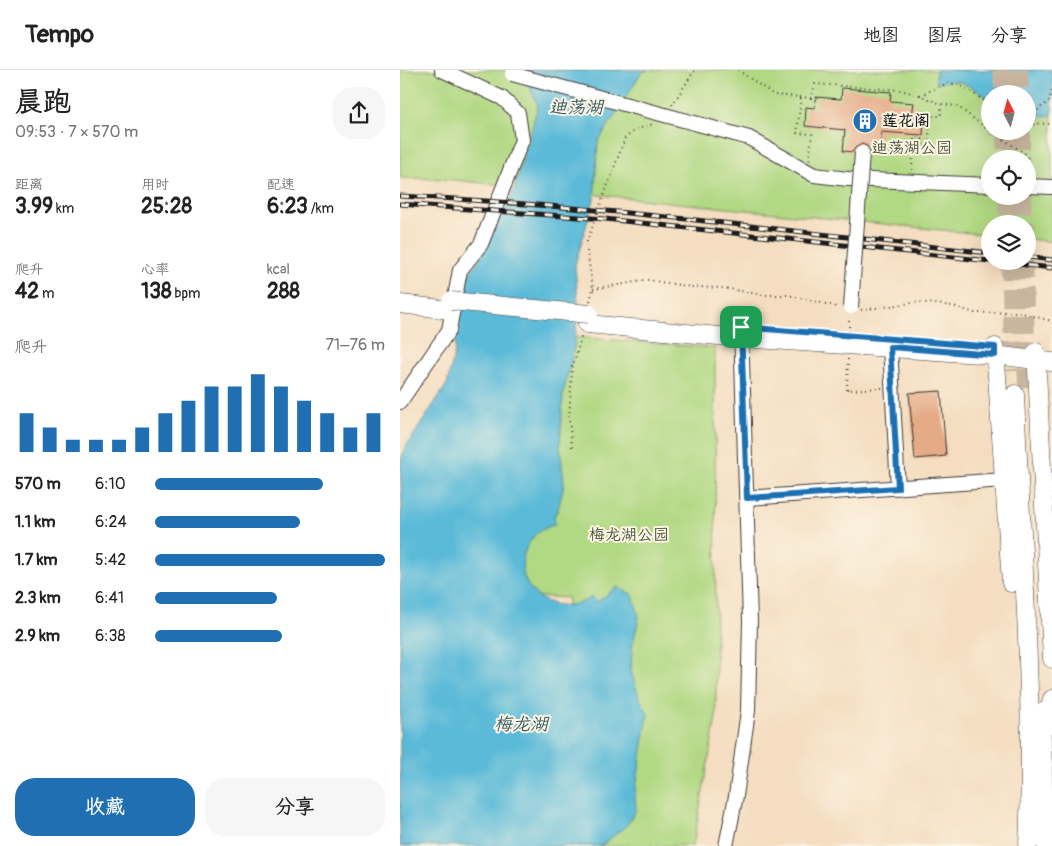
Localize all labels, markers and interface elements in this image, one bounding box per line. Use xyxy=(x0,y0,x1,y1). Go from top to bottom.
text: Tempo xyxy=(25,20,94,49)
text: 地图 xyxy=(863,24,899,47)
text: 图层 xyxy=(927,24,963,47)
text: 分享 xyxy=(991,24,1027,47)
text: 晨跑 xyxy=(15,85,71,120)
north arrow xyxy=(981,85,1036,140)
map controls xyxy=(981,85,1036,270)
button: share xyxy=(333,87,385,139)
water label: 迪荡湖 xyxy=(549,96,605,119)
building icon: 莲花阁 xyxy=(852,108,878,134)
place label: 莲花阁 xyxy=(882,111,930,131)
text: 09:53 · 7 × 570 m xyxy=(15,122,138,142)
park label: 迪荡湖公园 xyxy=(872,138,952,158)
button: locate xyxy=(981,150,1036,205)
text: 距离 xyxy=(15,176,43,193)
text: 用时 xyxy=(141,176,169,193)
text: 配速 xyxy=(267,176,295,193)
text: 3.99 xyxy=(15,193,53,220)
text: 25:28 xyxy=(141,193,192,220)
text: 6:23 xyxy=(267,193,308,220)
text: km xyxy=(53,200,74,217)
text: /km xyxy=(308,200,334,217)
button: layers xyxy=(981,215,1036,270)
text: 爬升 xyxy=(15,261,43,278)
text: 心率 xyxy=(141,261,169,278)
text: kcal xyxy=(267,261,290,278)
text: 42 xyxy=(15,278,39,305)
text: 138 xyxy=(141,278,172,305)
text: 288 xyxy=(267,278,300,305)
text: m xyxy=(39,285,54,302)
text: bpm xyxy=(172,285,200,302)
pin xyxy=(720,306,762,348)
icon: arrive xyxy=(727,313,755,341)
text: 71–76 m xyxy=(325,335,385,355)
text: 爬升 xyxy=(15,337,47,357)
text: 570 m xyxy=(15,474,61,494)
text: 6:10 xyxy=(95,474,126,494)
text: 1.1 km xyxy=(15,512,55,532)
text: 6:24 xyxy=(95,512,127,532)
park label: 梅龙湖公园 xyxy=(589,525,669,545)
text: 1.7 km xyxy=(15,550,58,570)
text: 5:42 xyxy=(95,550,126,570)
text: 2.3 km xyxy=(15,588,61,608)
text: 6:41 xyxy=(95,588,124,608)
text: 2.9 km xyxy=(15,626,60,646)
text: 6:38 xyxy=(95,626,126,646)
water label: 梅龙湖 xyxy=(494,713,550,736)
button: 收藏 xyxy=(15,778,195,836)
button: 分享 xyxy=(205,778,385,836)

